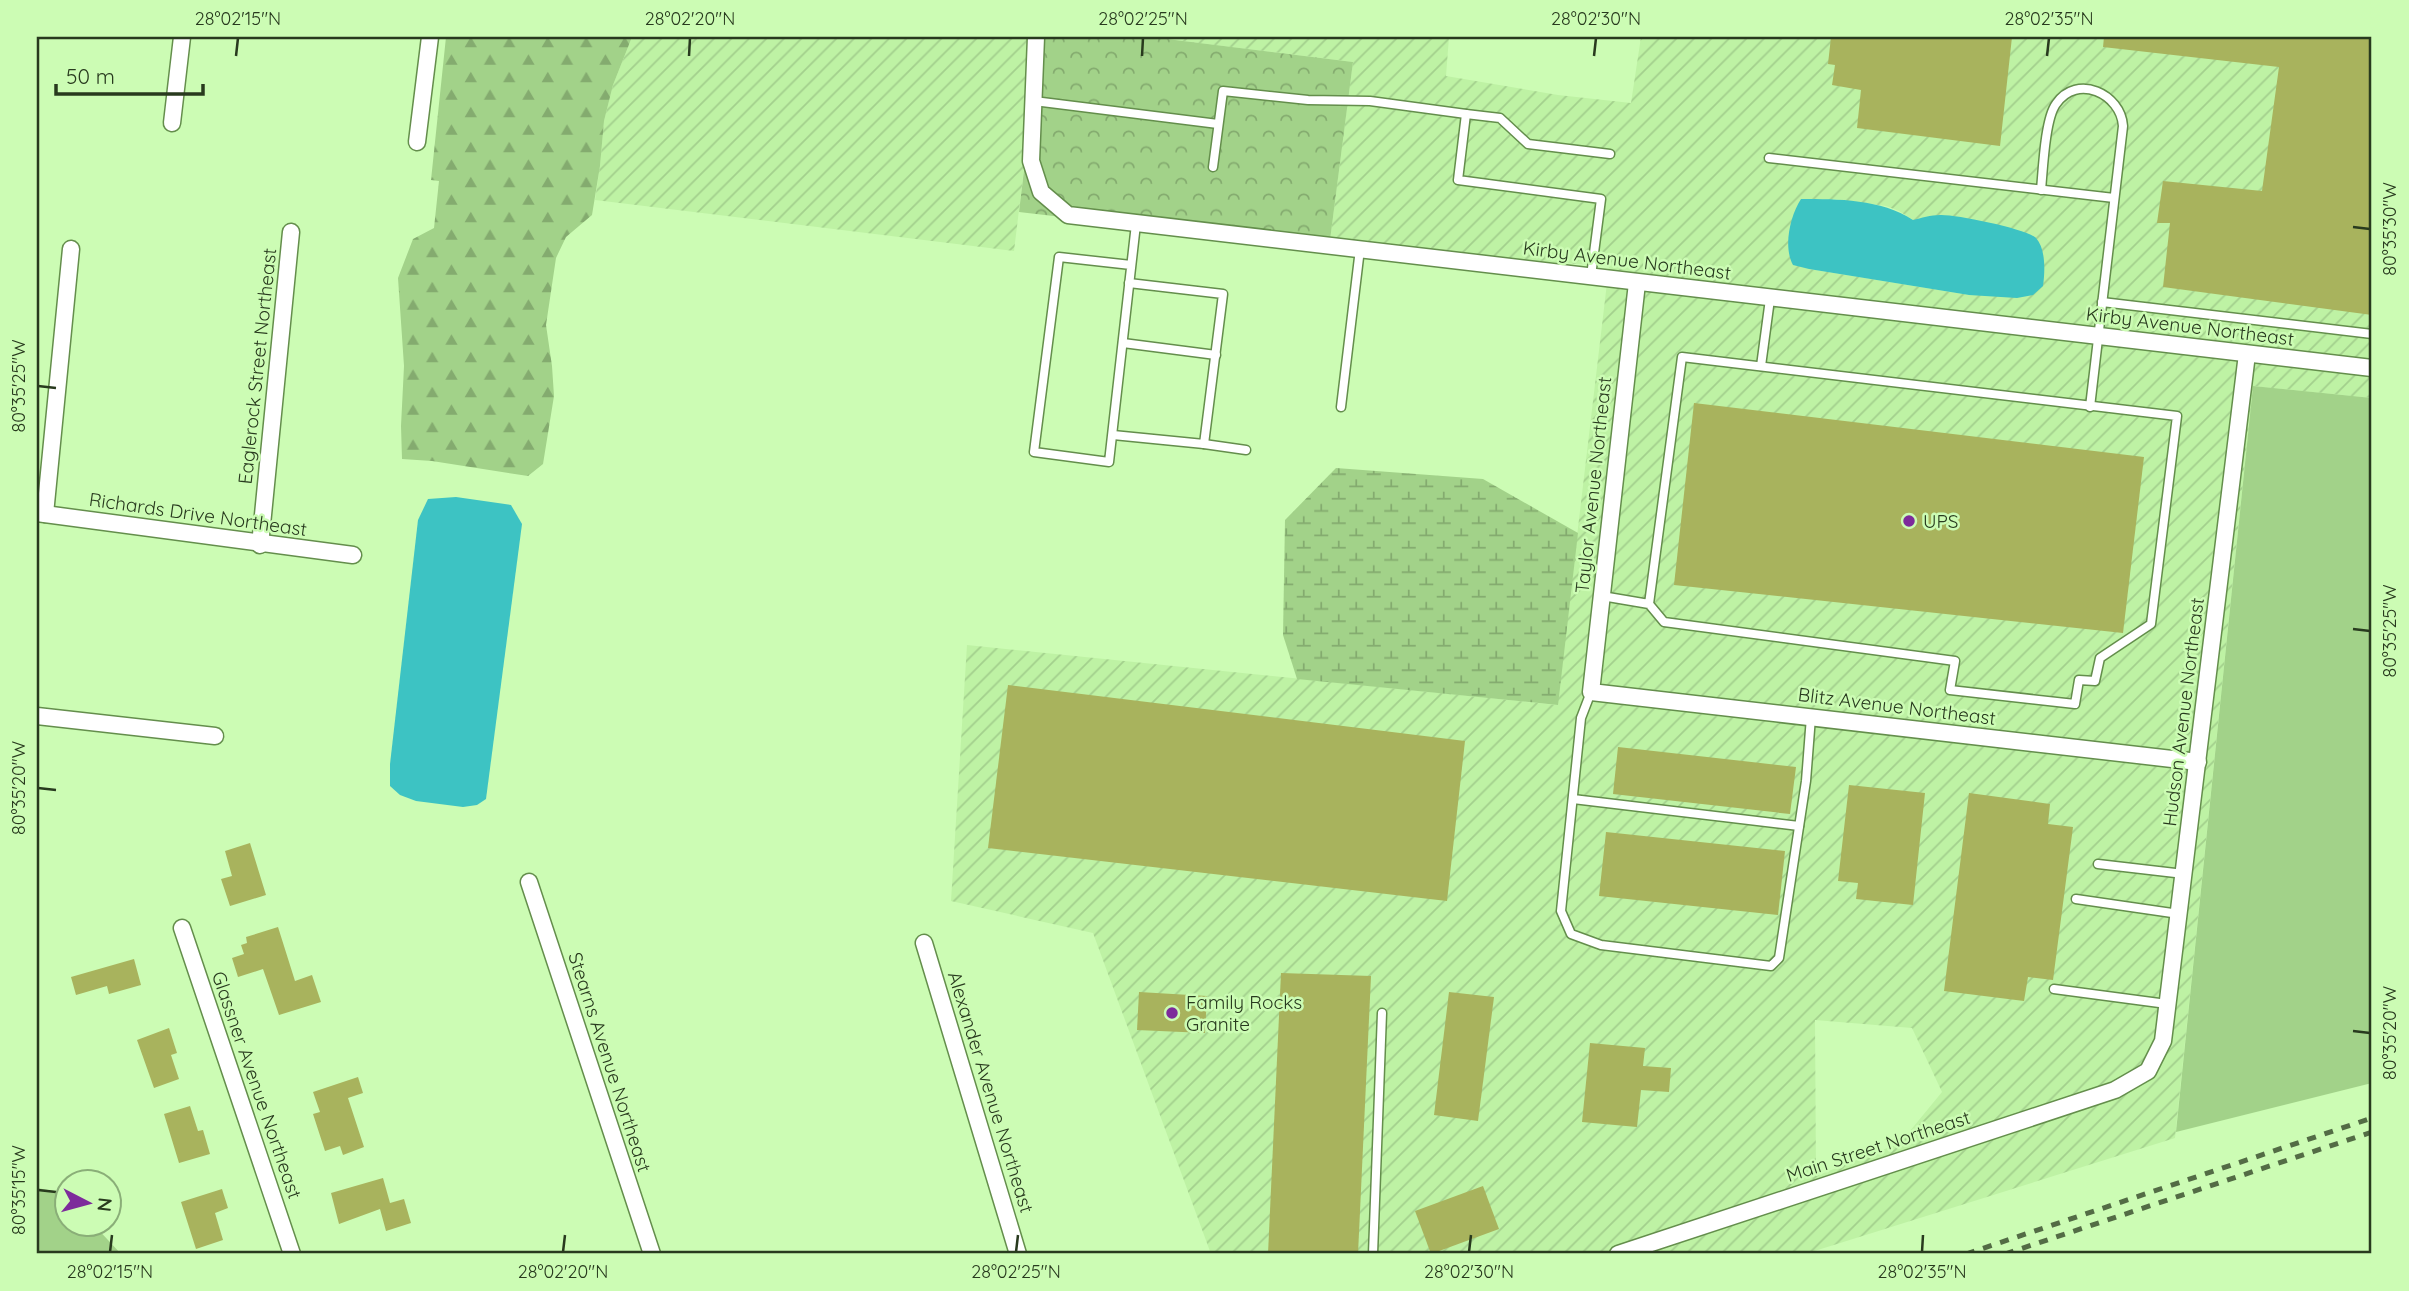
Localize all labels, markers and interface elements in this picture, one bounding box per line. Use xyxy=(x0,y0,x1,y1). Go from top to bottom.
text: 28°02'15"N xyxy=(195,7,281,30)
text: 28°02'20"N xyxy=(645,7,735,30)
text: 28°02'25"N xyxy=(1098,7,1188,30)
text: 28°02'30"N xyxy=(1551,7,1641,30)
text: 28°02'35"N xyxy=(2004,7,2094,30)
scale bar xyxy=(56,52,203,96)
text: 50 m xyxy=(66,63,115,89)
text: 80°35'30"W xyxy=(2378,182,2401,276)
street label: Kirby Avenue Northeast xyxy=(1522,235,1732,285)
street label: Eaglerock Street Northeast xyxy=(233,247,281,485)
street label: Kirby Avenue Northeast xyxy=(2085,301,2295,351)
text: 80°35'25"W xyxy=(7,339,30,433)
street label: Taylor Avenue Northeast xyxy=(1570,375,1616,595)
street label: Richards Drive Northeast xyxy=(87,487,309,541)
place label: UPS xyxy=(1923,509,1959,533)
marker: UPS xyxy=(1901,513,1917,529)
text: 80°35'25"W xyxy=(2378,584,2401,678)
street label: Hudson Avenue Northeast xyxy=(2157,596,2209,828)
street label: Blitz Avenue Northeast xyxy=(1797,682,1997,730)
text: 80°35'20"W xyxy=(7,741,30,835)
street label: Stearns Avenue Northeast xyxy=(563,949,657,1175)
street label: Glassner Avenue Northeast xyxy=(207,968,307,1202)
street label: Alexander Avenue Northeast xyxy=(943,968,1039,1216)
text: 80°35'20"W xyxy=(2378,986,2401,1080)
place label: Family Rocks Granite xyxy=(1186,990,1302,1036)
marker: Family Rocks Granite xyxy=(1164,1005,1180,1021)
street label: Main Street Northeast xyxy=(1783,1105,1973,1187)
text: 80°35'15"W xyxy=(7,1145,30,1235)
north arrow xyxy=(52,1168,122,1238)
text: N xyxy=(92,1197,118,1213)
text: 28°02'15"N xyxy=(67,1260,153,1283)
text: 28°02'20"N xyxy=(518,1260,608,1283)
text: 28°02'25"N xyxy=(971,1260,1061,1283)
text: 28°02'30"N xyxy=(1424,1260,1514,1283)
text: 28°02'35"N xyxy=(1877,1260,1967,1283)

